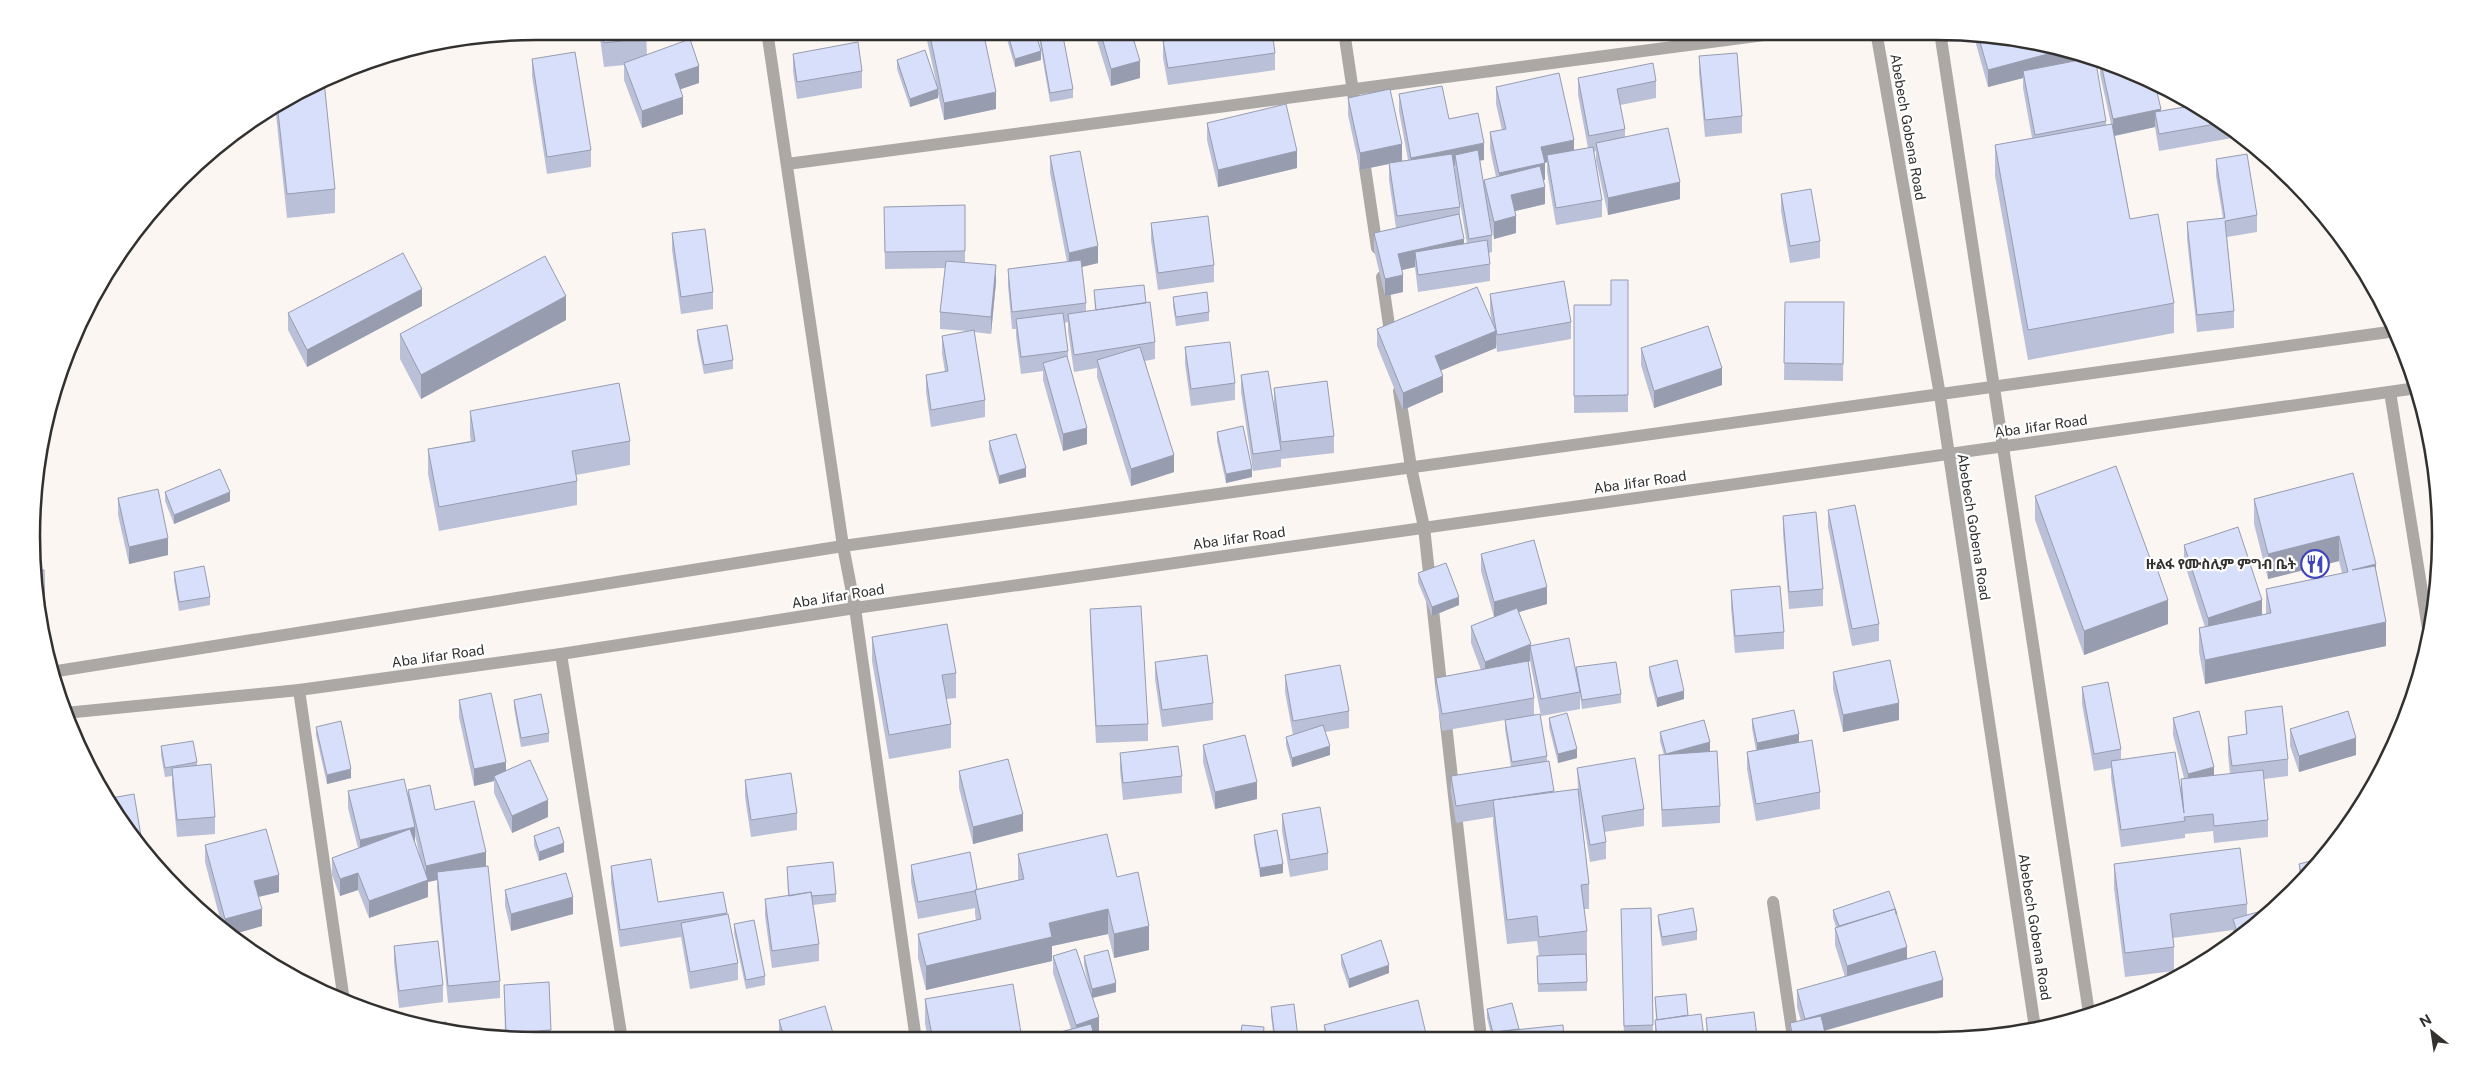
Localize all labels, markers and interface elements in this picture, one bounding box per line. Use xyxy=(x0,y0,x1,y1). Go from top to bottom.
street label: Abebech Gobena Road xyxy=(1887,53,1929,201)
street label: Aba Jifar Road xyxy=(1994,412,2088,440)
street label: Abebech Gobena Road xyxy=(1954,453,1994,601)
street label: Aba Jifar Road xyxy=(1593,468,1687,496)
street label: Aba Jifar Road xyxy=(1192,524,1286,552)
restaurant icon: ዙልፋ የሙስሊም ምግብ ቤት xyxy=(2300,549,2330,579)
place label: ዙልፋ የሙስሊም ምግብ ቤት xyxy=(2146,556,2296,572)
street label: Aba Jifar Road xyxy=(791,581,885,611)
street label: Aba Jifar Road xyxy=(391,642,485,670)
street label: Abebech Gobena Road xyxy=(2015,853,2055,1001)
north arrow xyxy=(2407,1007,2457,1057)
text: N xyxy=(2417,1011,2434,1030)

